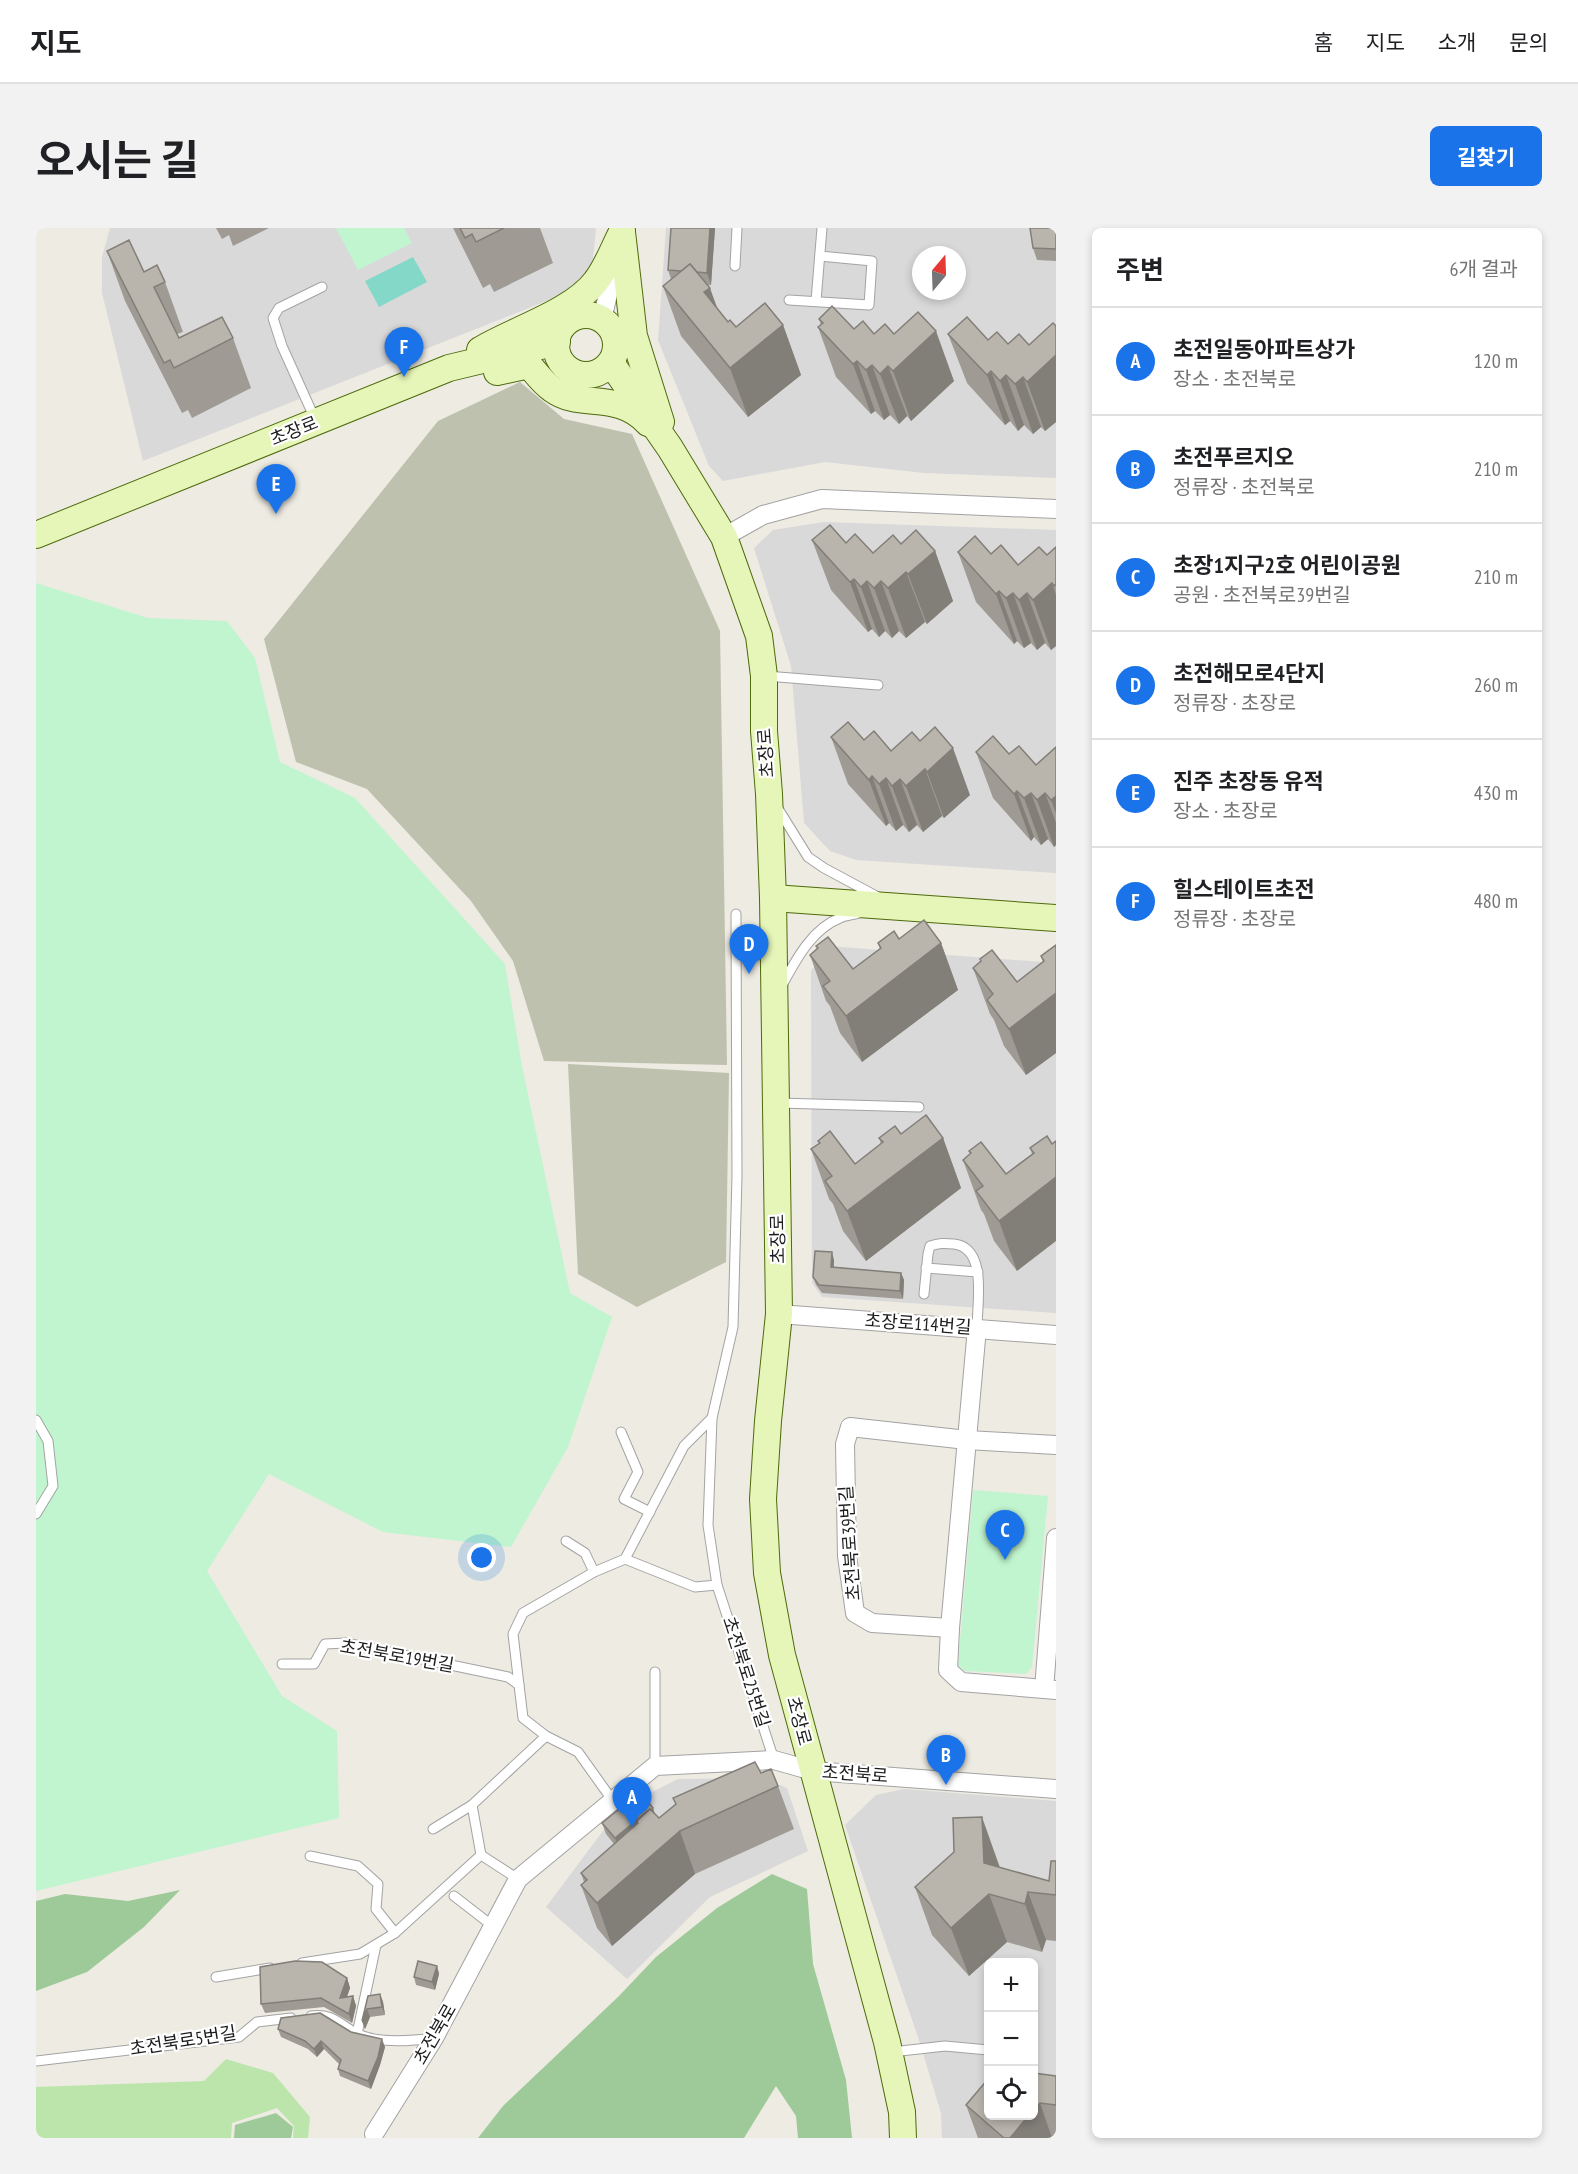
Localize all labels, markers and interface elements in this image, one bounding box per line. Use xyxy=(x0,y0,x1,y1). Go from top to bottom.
text: 지도 xyxy=(30,24,82,61)
text: 홈 xyxy=(1314,29,1333,56)
text: 지도 xyxy=(1366,29,1405,56)
text: 소개 xyxy=(1438,29,1476,56)
text: 문의 xyxy=(1509,29,1548,56)
button: 길찾기 xyxy=(1430,126,1542,186)
text: 오시는 길 xyxy=(36,132,199,187)
north arrow xyxy=(912,246,966,300)
text: 주변 xyxy=(1116,253,1164,286)
text: 6개 결과 xyxy=(1450,256,1518,282)
pin: F xyxy=(384,328,424,377)
text: 초전일동아파트상가 xyxy=(1173,335,1355,363)
text: A xyxy=(1130,348,1141,374)
text: 120 m xyxy=(1474,348,1518,374)
text: 장소 · 초전북로 xyxy=(1173,366,1296,392)
street label: 초장로 xyxy=(266,411,321,451)
text: 초전푸르지오 xyxy=(1173,443,1294,471)
text: B xyxy=(1131,456,1140,482)
text: 210 m xyxy=(1474,456,1518,482)
pin: E xyxy=(256,464,296,514)
text: 정류장 · 초전북로 xyxy=(1173,474,1315,500)
text: 초장1지구2호 어린이공원 xyxy=(1173,551,1401,579)
text: C xyxy=(1131,564,1140,590)
text: 210 m xyxy=(1474,564,1518,590)
text: 공원 · 초전북로39번길 xyxy=(1173,582,1351,608)
text: 초전해모로4단지 xyxy=(1173,659,1325,687)
text: D xyxy=(1130,672,1141,698)
text: 260 m xyxy=(1474,672,1518,698)
text: 정류장 · 초장로 xyxy=(1173,690,1296,716)
street label: 초장로 xyxy=(752,727,779,779)
text: 진주 초장동 유적 xyxy=(1173,767,1324,795)
text: E xyxy=(1131,780,1140,806)
text: 430 m xyxy=(1474,780,1518,806)
text: 장소 · 초장로 xyxy=(1173,798,1278,824)
text: 힐스테이트초전 xyxy=(1173,875,1315,903)
text: F xyxy=(1131,888,1140,914)
text: 480 m xyxy=(1474,888,1518,914)
text: 정류장 · 초장로 xyxy=(1173,906,1296,932)
pin: D xyxy=(730,924,768,974)
street label: 초장로 xyxy=(766,1214,789,1264)
street label: 초장로114번길 xyxy=(864,1308,972,1339)
street label: 초전북로39번길 xyxy=(834,1485,865,1601)
pin: C xyxy=(986,1510,1024,1560)
your location xyxy=(467,1543,496,1572)
street label: 초전북로25번길 xyxy=(718,1613,775,1730)
street label: 초전북로19번길 xyxy=(338,1634,456,1677)
street label: 초장로 xyxy=(782,1694,817,1748)
pin: B xyxy=(926,1736,966,1785)
street label: 초전북로 xyxy=(821,1760,889,1787)
pin: A xyxy=(612,1778,652,1827)
map controls xyxy=(984,1958,1038,2120)
button: + xyxy=(984,1958,1038,2012)
street label: 초전북로 xyxy=(408,1999,461,2068)
button: − xyxy=(984,2012,1038,2066)
street label: 초전북로5번길 xyxy=(128,2021,238,2060)
button: locate xyxy=(984,2066,1038,2120)

